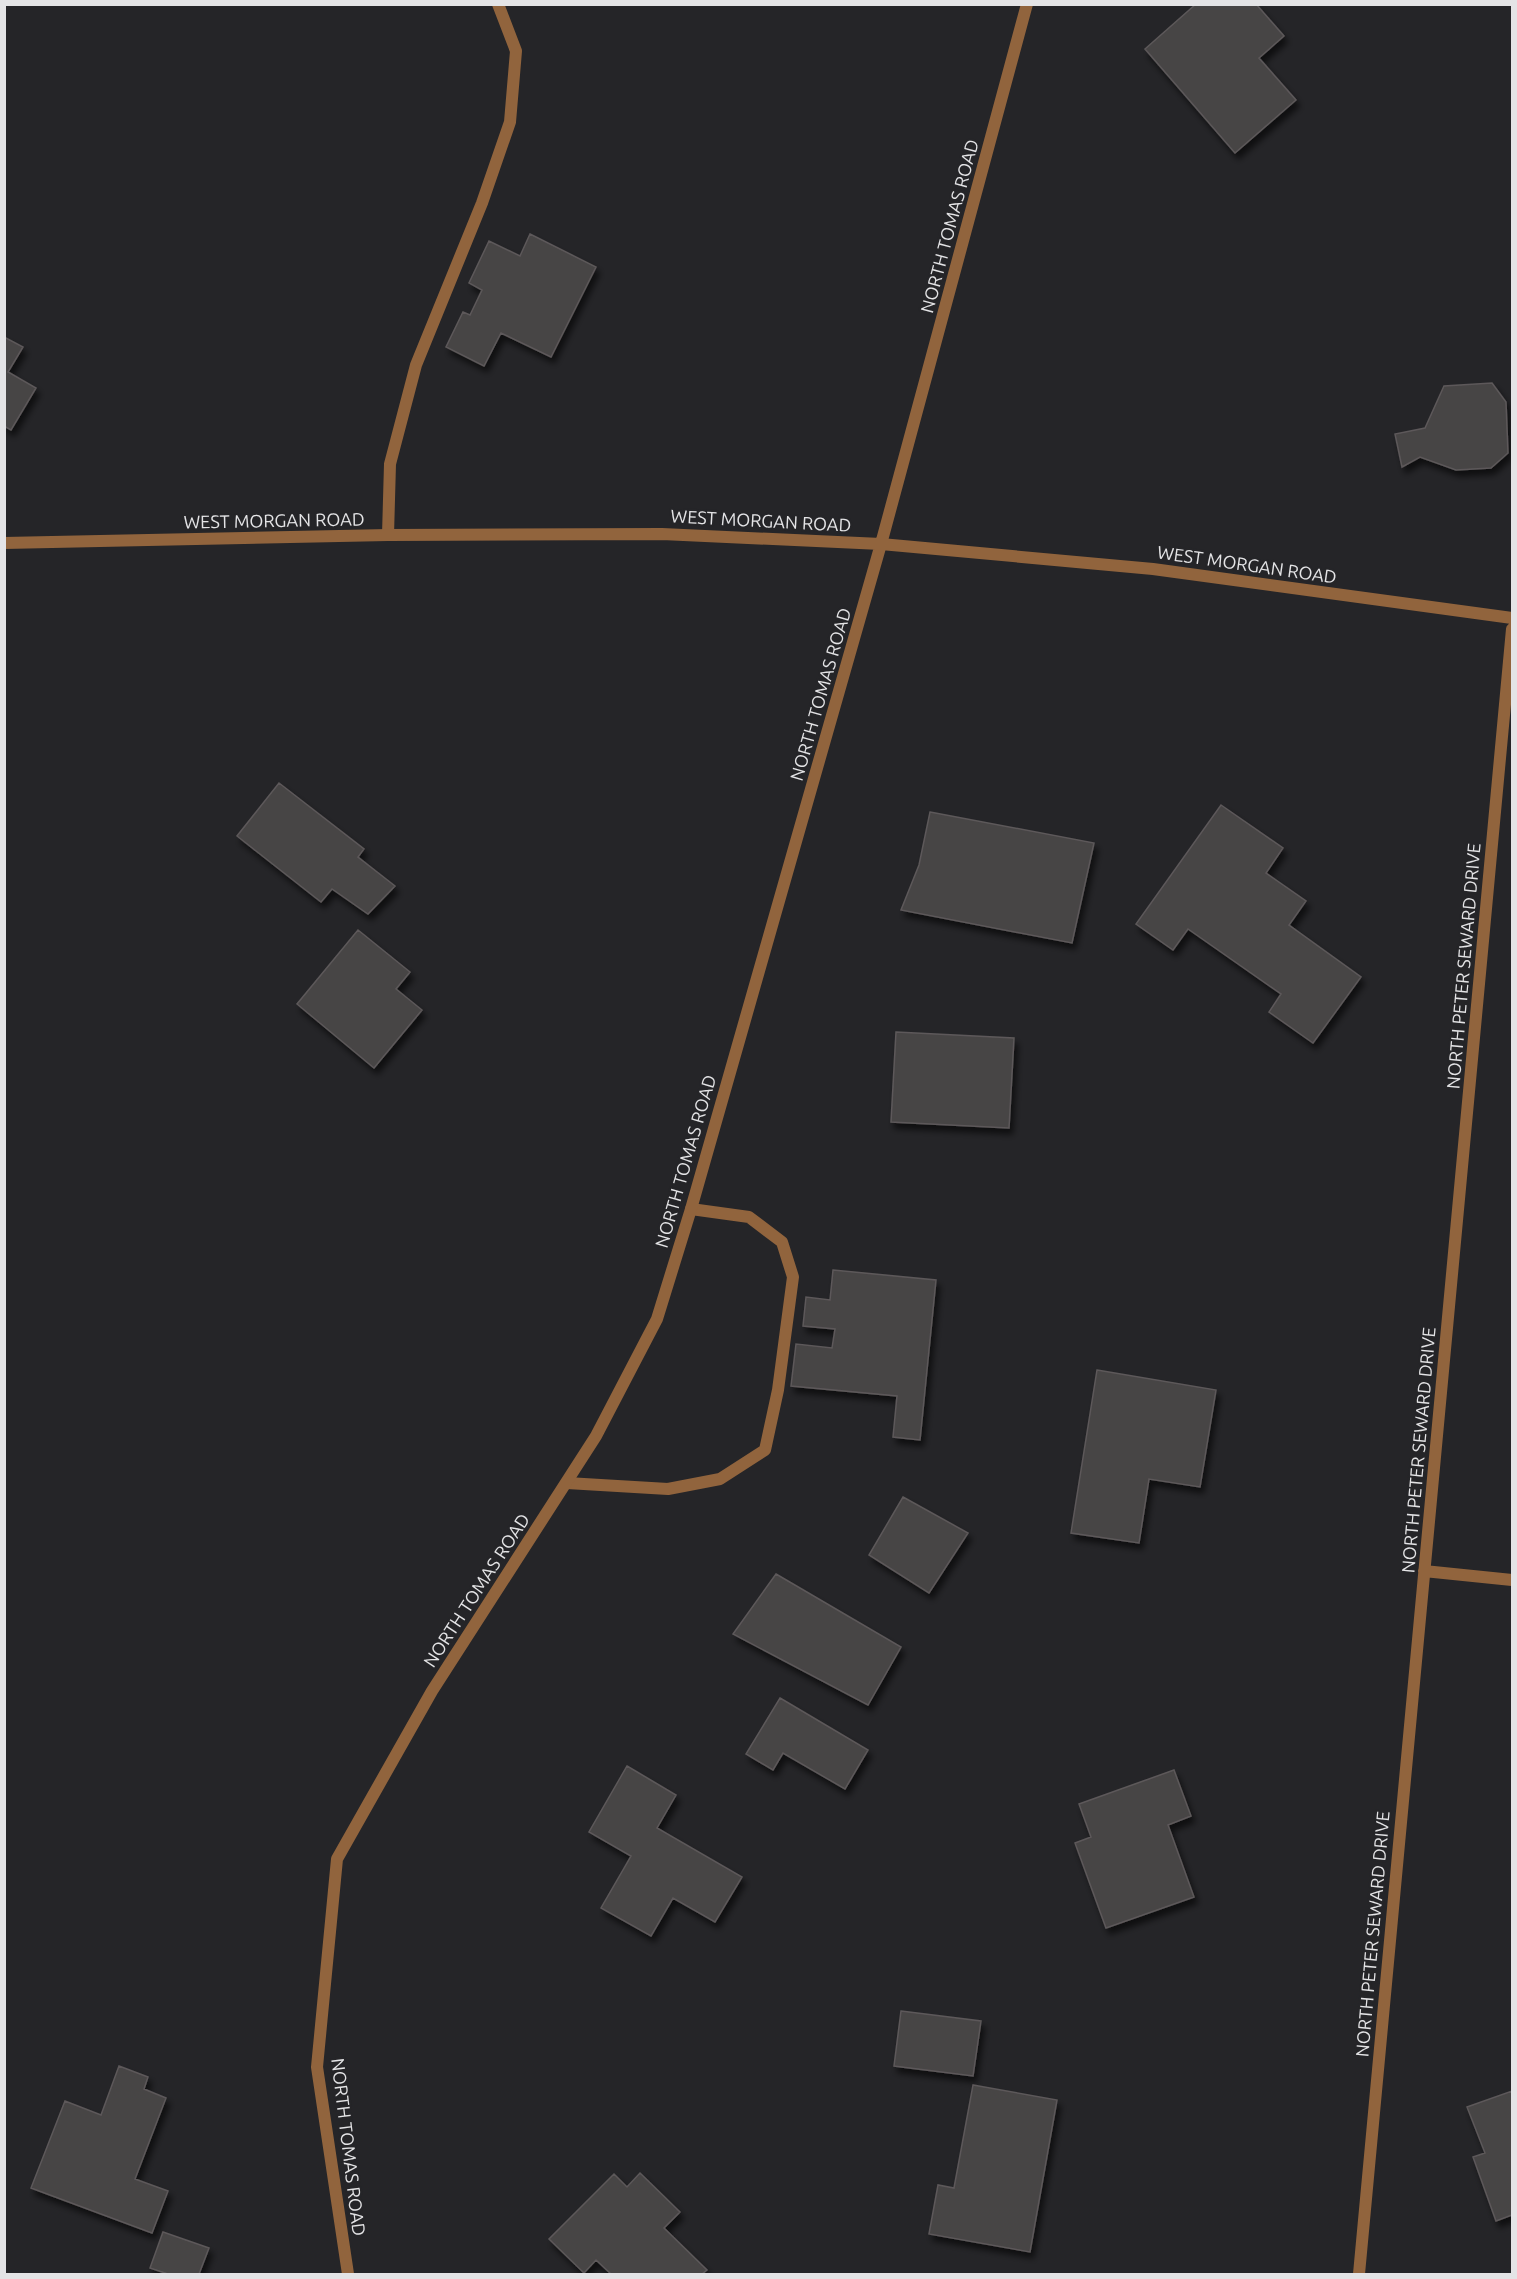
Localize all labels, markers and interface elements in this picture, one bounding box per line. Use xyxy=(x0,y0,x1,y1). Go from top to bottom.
street label: NORTH TOMAS ROAD xyxy=(916,137,982,315)
street label: WEST MORGAN ROAD xyxy=(670,505,852,535)
street label: WEST MORGAN ROAD xyxy=(183,508,365,532)
street label: WEST MORGAN ROAD xyxy=(1156,542,1338,586)
street label: NORTH TOMAS ROAD xyxy=(786,605,854,783)
street label: NORTH PETER SEWARD DRIVE xyxy=(1442,842,1484,1090)
street label: NORTH TOMAS ROAD xyxy=(651,1072,719,1250)
street label: NORTH PETER SEWARD DRIVE xyxy=(1397,1326,1439,1574)
street label: NORTH TOMAS ROAD xyxy=(419,1510,533,1670)
street label: NORTH PETER SEWARD DRIVE xyxy=(1351,1810,1393,2058)
street label: NORTH TOMAS ROAD xyxy=(328,2057,370,2237)

